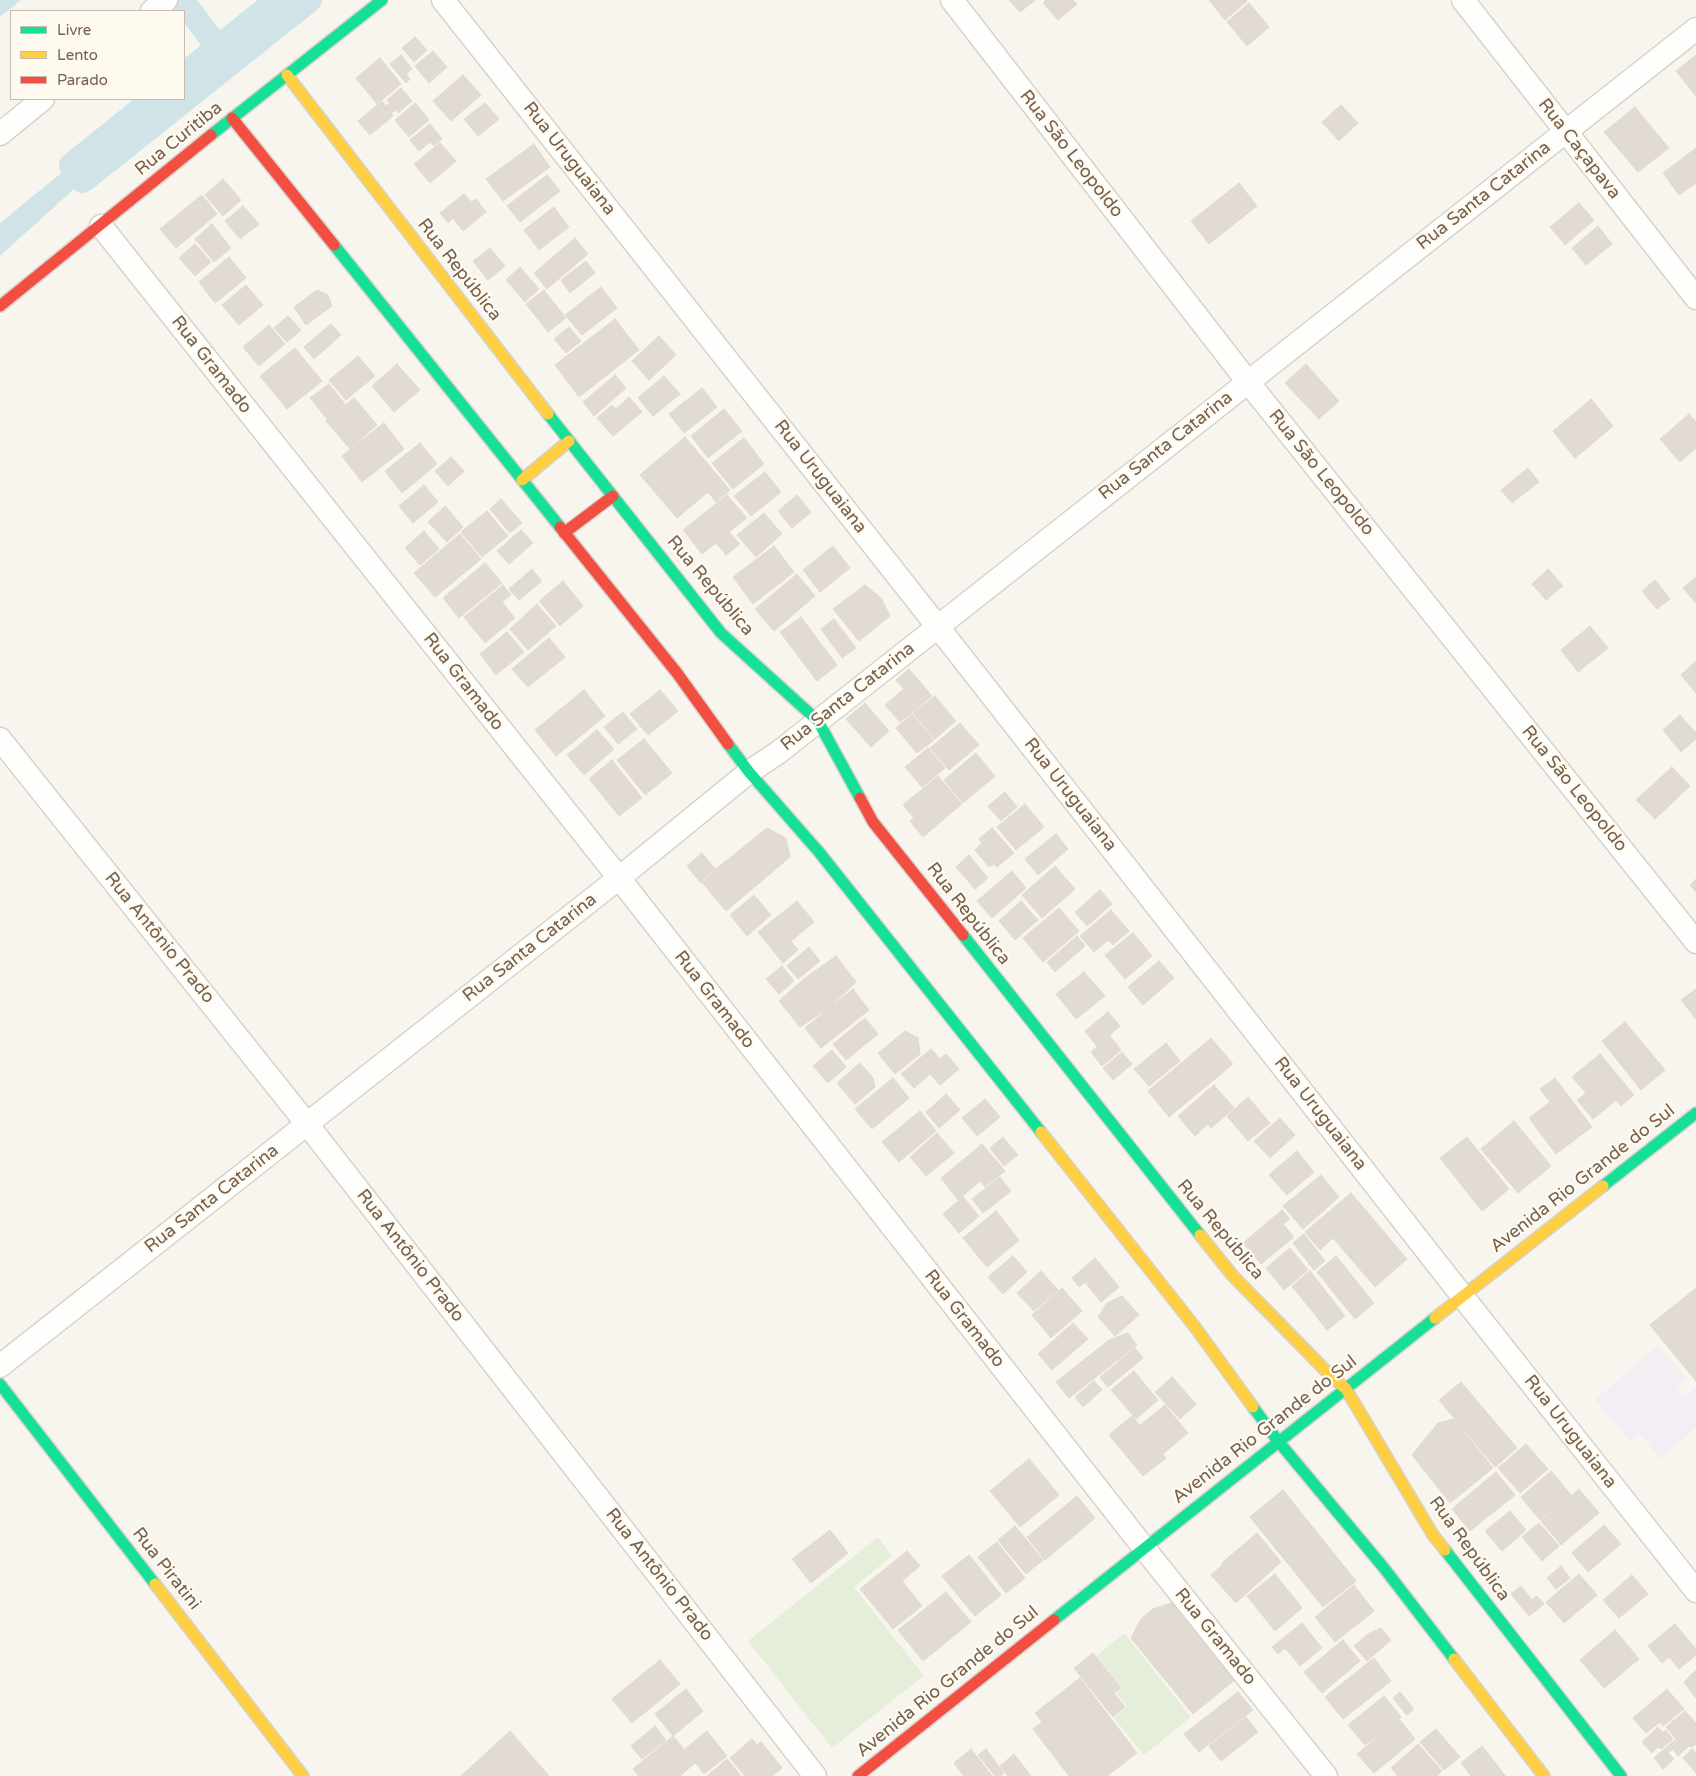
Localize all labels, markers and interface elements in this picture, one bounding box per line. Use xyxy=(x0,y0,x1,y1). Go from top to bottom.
legend xyxy=(10,10,185,100)
text: Livre xyxy=(57,21,91,39)
text: Lento xyxy=(57,46,98,64)
text: Parado xyxy=(57,71,108,89)
street label: Rua São Leopoldo xyxy=(1014,86,1128,222)
street label: Rua Caçapava xyxy=(1533,94,1625,204)
street label: Rua Curitiba xyxy=(131,97,227,181)
street label: Rua Uruguaiana xyxy=(518,98,620,220)
street label: Rua Santa Catarina xyxy=(1413,137,1555,255)
street label: Rua República xyxy=(412,215,506,325)
street label: Rua Gramado xyxy=(166,312,256,418)
street label: Rua Santa Catarina xyxy=(1095,387,1237,505)
street label: Rua São Leopoldo xyxy=(1264,406,1378,540)
street label: Rua Uruguaiana xyxy=(769,416,871,538)
street label: Rua República xyxy=(662,532,758,640)
street label: Rua Gramado xyxy=(418,629,508,735)
street label: Rua Santa Catarina xyxy=(777,638,919,756)
street label: Rua São Leopoldo xyxy=(1517,722,1631,856)
street label: Rua Uruguaiana xyxy=(1019,734,1121,856)
street label: Rua República xyxy=(921,859,1015,969)
street label: Rua Antônio Prado xyxy=(99,868,219,1008)
street label: Rua Santa Catarina xyxy=(459,889,601,1007)
street label: Rua Gramado xyxy=(669,947,759,1053)
street label: Rua Uruguaiana xyxy=(1269,1053,1371,1175)
street label: Avenida Rio Grande do Sul xyxy=(1486,1100,1680,1258)
street label: Rua Santa Catarina xyxy=(141,1140,283,1258)
street label: Rua República xyxy=(1172,1176,1268,1284)
street label: Rua Antônio Prado xyxy=(351,1185,469,1327)
street label: Rua Gramado xyxy=(919,1266,1009,1372)
street label: Avenida Rio Grande do Sul xyxy=(1168,1351,1362,1509)
street label: Rua Uruguaiana xyxy=(1519,1371,1621,1493)
street label: Rua República xyxy=(1424,1493,1514,1605)
street label: Rua Antônio Prado xyxy=(600,1504,718,1646)
street label: Rua Piratini xyxy=(127,1524,205,1614)
street label: Rua Gramado xyxy=(1169,1584,1261,1690)
street label: Avenida Rio Grande do Sul xyxy=(853,1602,1043,1762)

